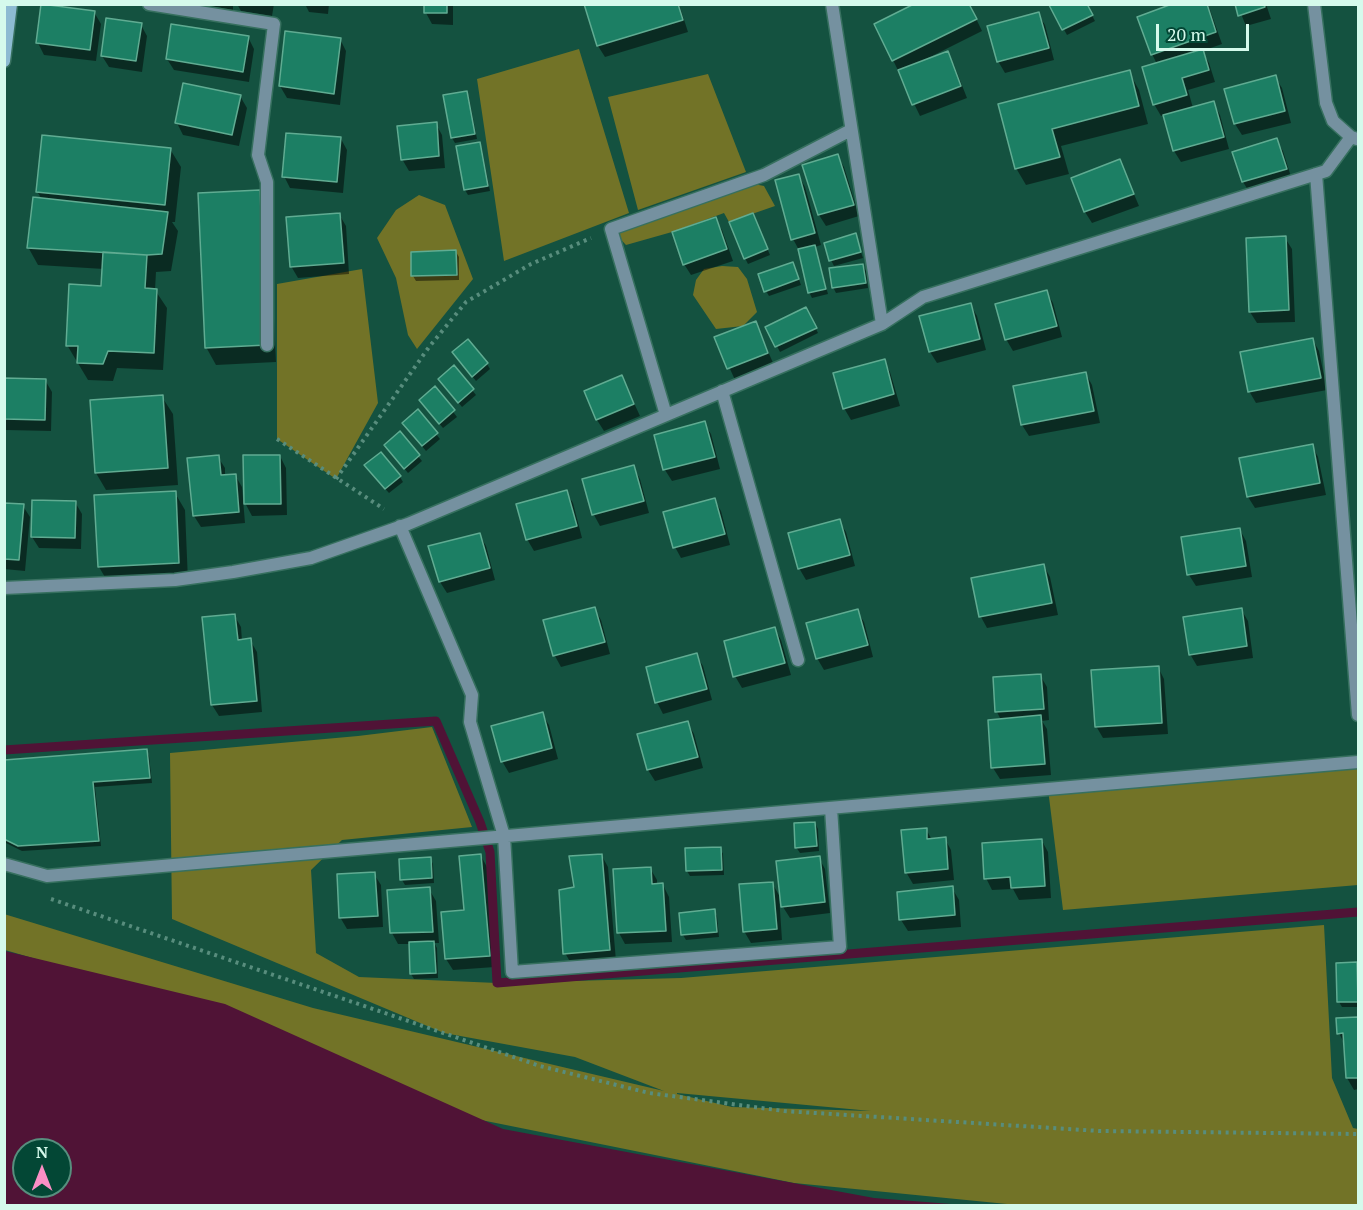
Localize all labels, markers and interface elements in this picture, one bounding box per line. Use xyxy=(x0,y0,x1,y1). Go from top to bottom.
scale bar xyxy=(1159,12,1252,50)
text: 20 m xyxy=(1167,22,1206,46)
north arrow xyxy=(12,1138,72,1198)
text: N xyxy=(36,1141,48,1163)

